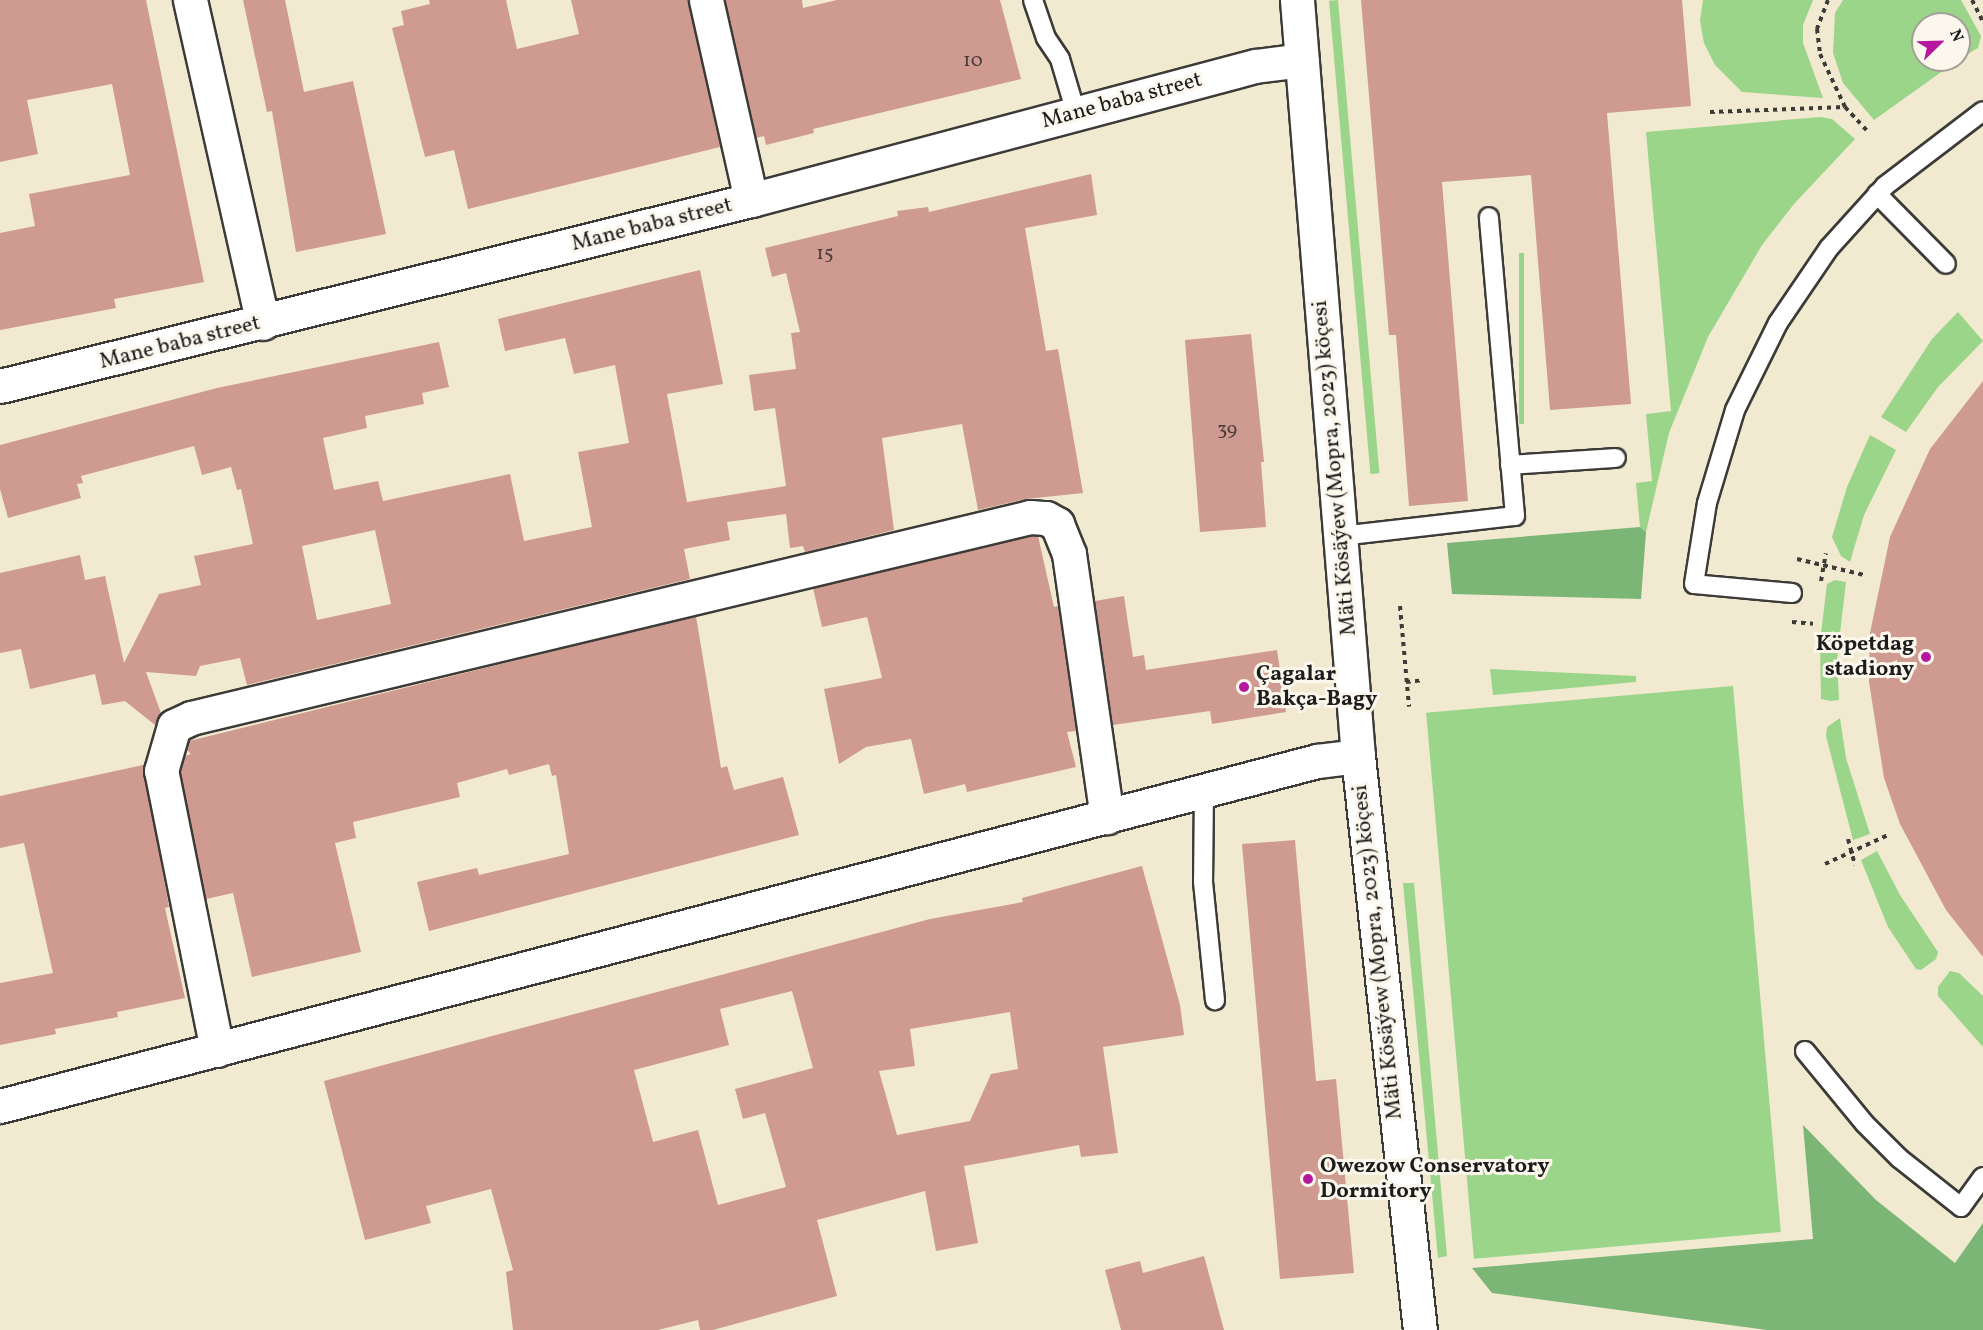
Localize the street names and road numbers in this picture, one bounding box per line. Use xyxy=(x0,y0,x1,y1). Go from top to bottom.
street label: Mane baba street xyxy=(1039,67,1205,135)
street label: Mane baba street xyxy=(569,192,735,258)
street label: Mäti Kösäýew (Mopra, 2023) köçesi xyxy=(1307,299,1363,637)
street label: Mane baba street xyxy=(97,310,263,376)
street label: Mäti Kösäýew (Mopra, 2023) köçesi xyxy=(1347,783,1409,1121)

